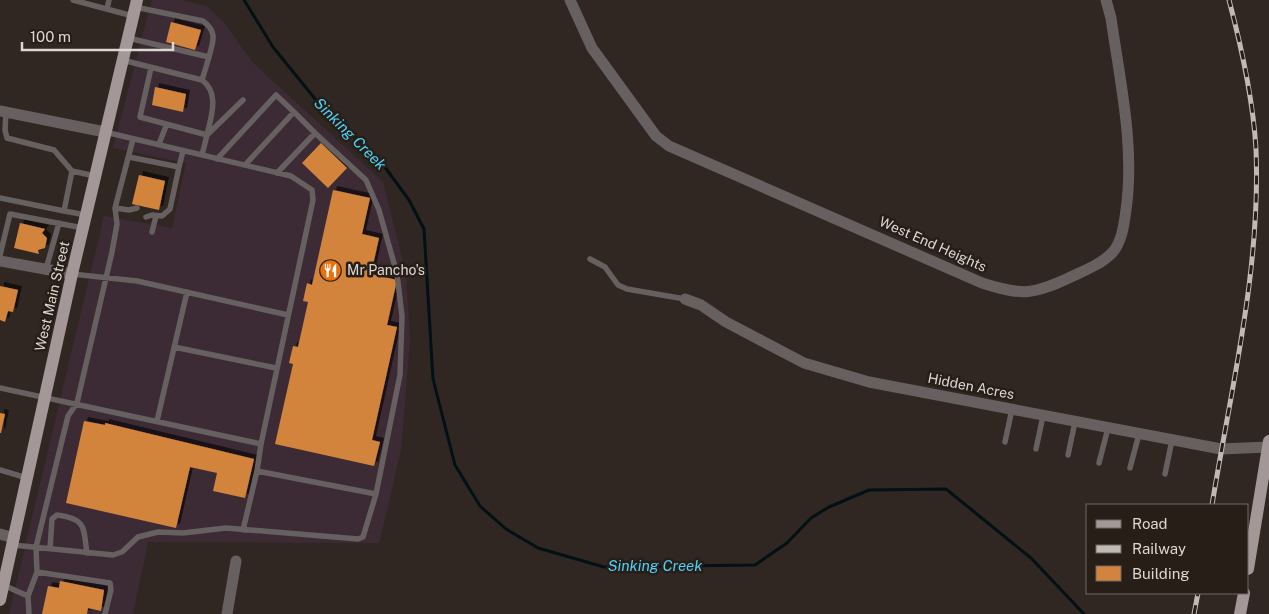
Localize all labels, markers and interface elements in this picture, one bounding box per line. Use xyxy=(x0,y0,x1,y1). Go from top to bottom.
scale bar xyxy=(22,20,174,52)
text: 100 m xyxy=(30,28,71,45)
water label: Sinking Creek xyxy=(311,94,390,174)
street label: West End Heights xyxy=(877,213,989,275)
street label: West Main Street xyxy=(32,239,72,353)
restaurant icon: Mr Pancho's xyxy=(319,258,343,282)
place label: Mr Pancho's xyxy=(347,262,425,278)
street label: Hidden Acres xyxy=(926,370,1016,402)
legend xyxy=(1086,504,1249,594)
text: Road xyxy=(1132,515,1168,532)
text: Railway xyxy=(1132,540,1186,557)
water label: Sinking Creek xyxy=(608,557,703,574)
text: Building xyxy=(1132,565,1190,582)

